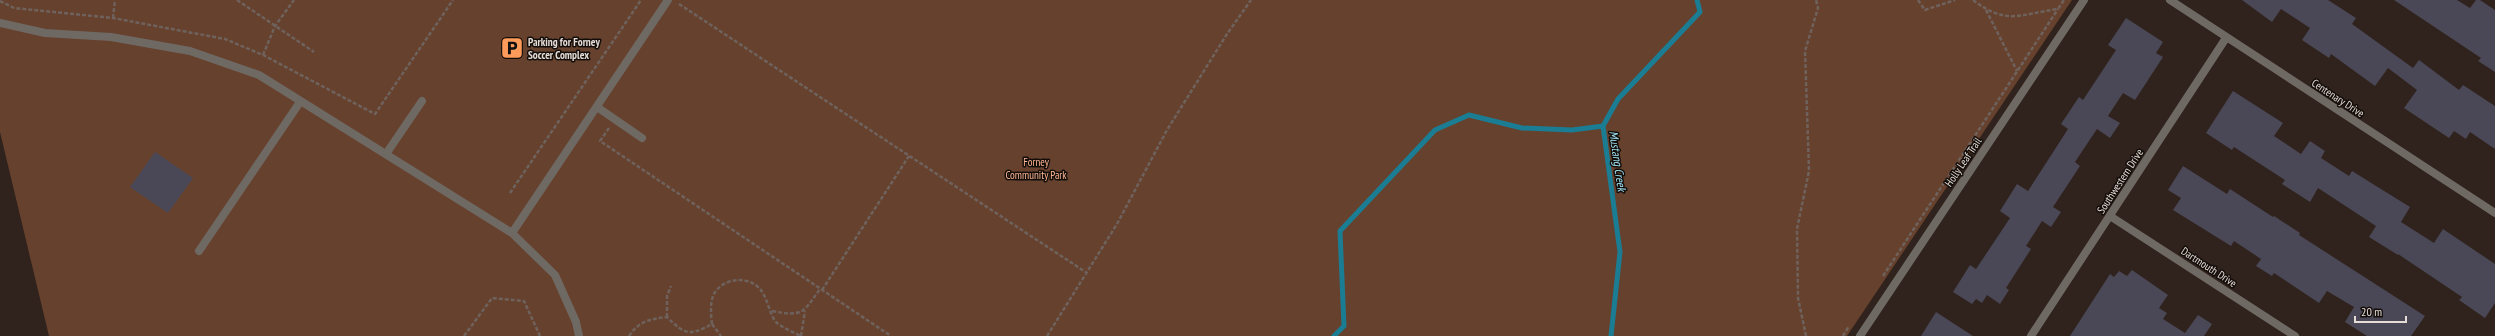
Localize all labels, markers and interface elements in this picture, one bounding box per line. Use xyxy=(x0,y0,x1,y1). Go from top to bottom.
parking icon: Parking for Forney Soccer Complex xyxy=(499,35,525,61)
place label: Parking for Forney Soccer Complex xyxy=(528,35,600,62)
street label: Centenary Drive xyxy=(2309,76,2367,120)
water label: Mustang Creek xyxy=(1606,130,1630,194)
street label: Holly Leaf Trail xyxy=(1941,134,1985,189)
street label: Southwestern Drive xyxy=(2094,146,2146,216)
park label: Forney Community Park xyxy=(1005,155,1067,182)
street label: Dartmouth Drive xyxy=(2179,244,2240,290)
scale bar xyxy=(2355,298,2406,324)
text: 20 m xyxy=(2361,304,2382,319)

